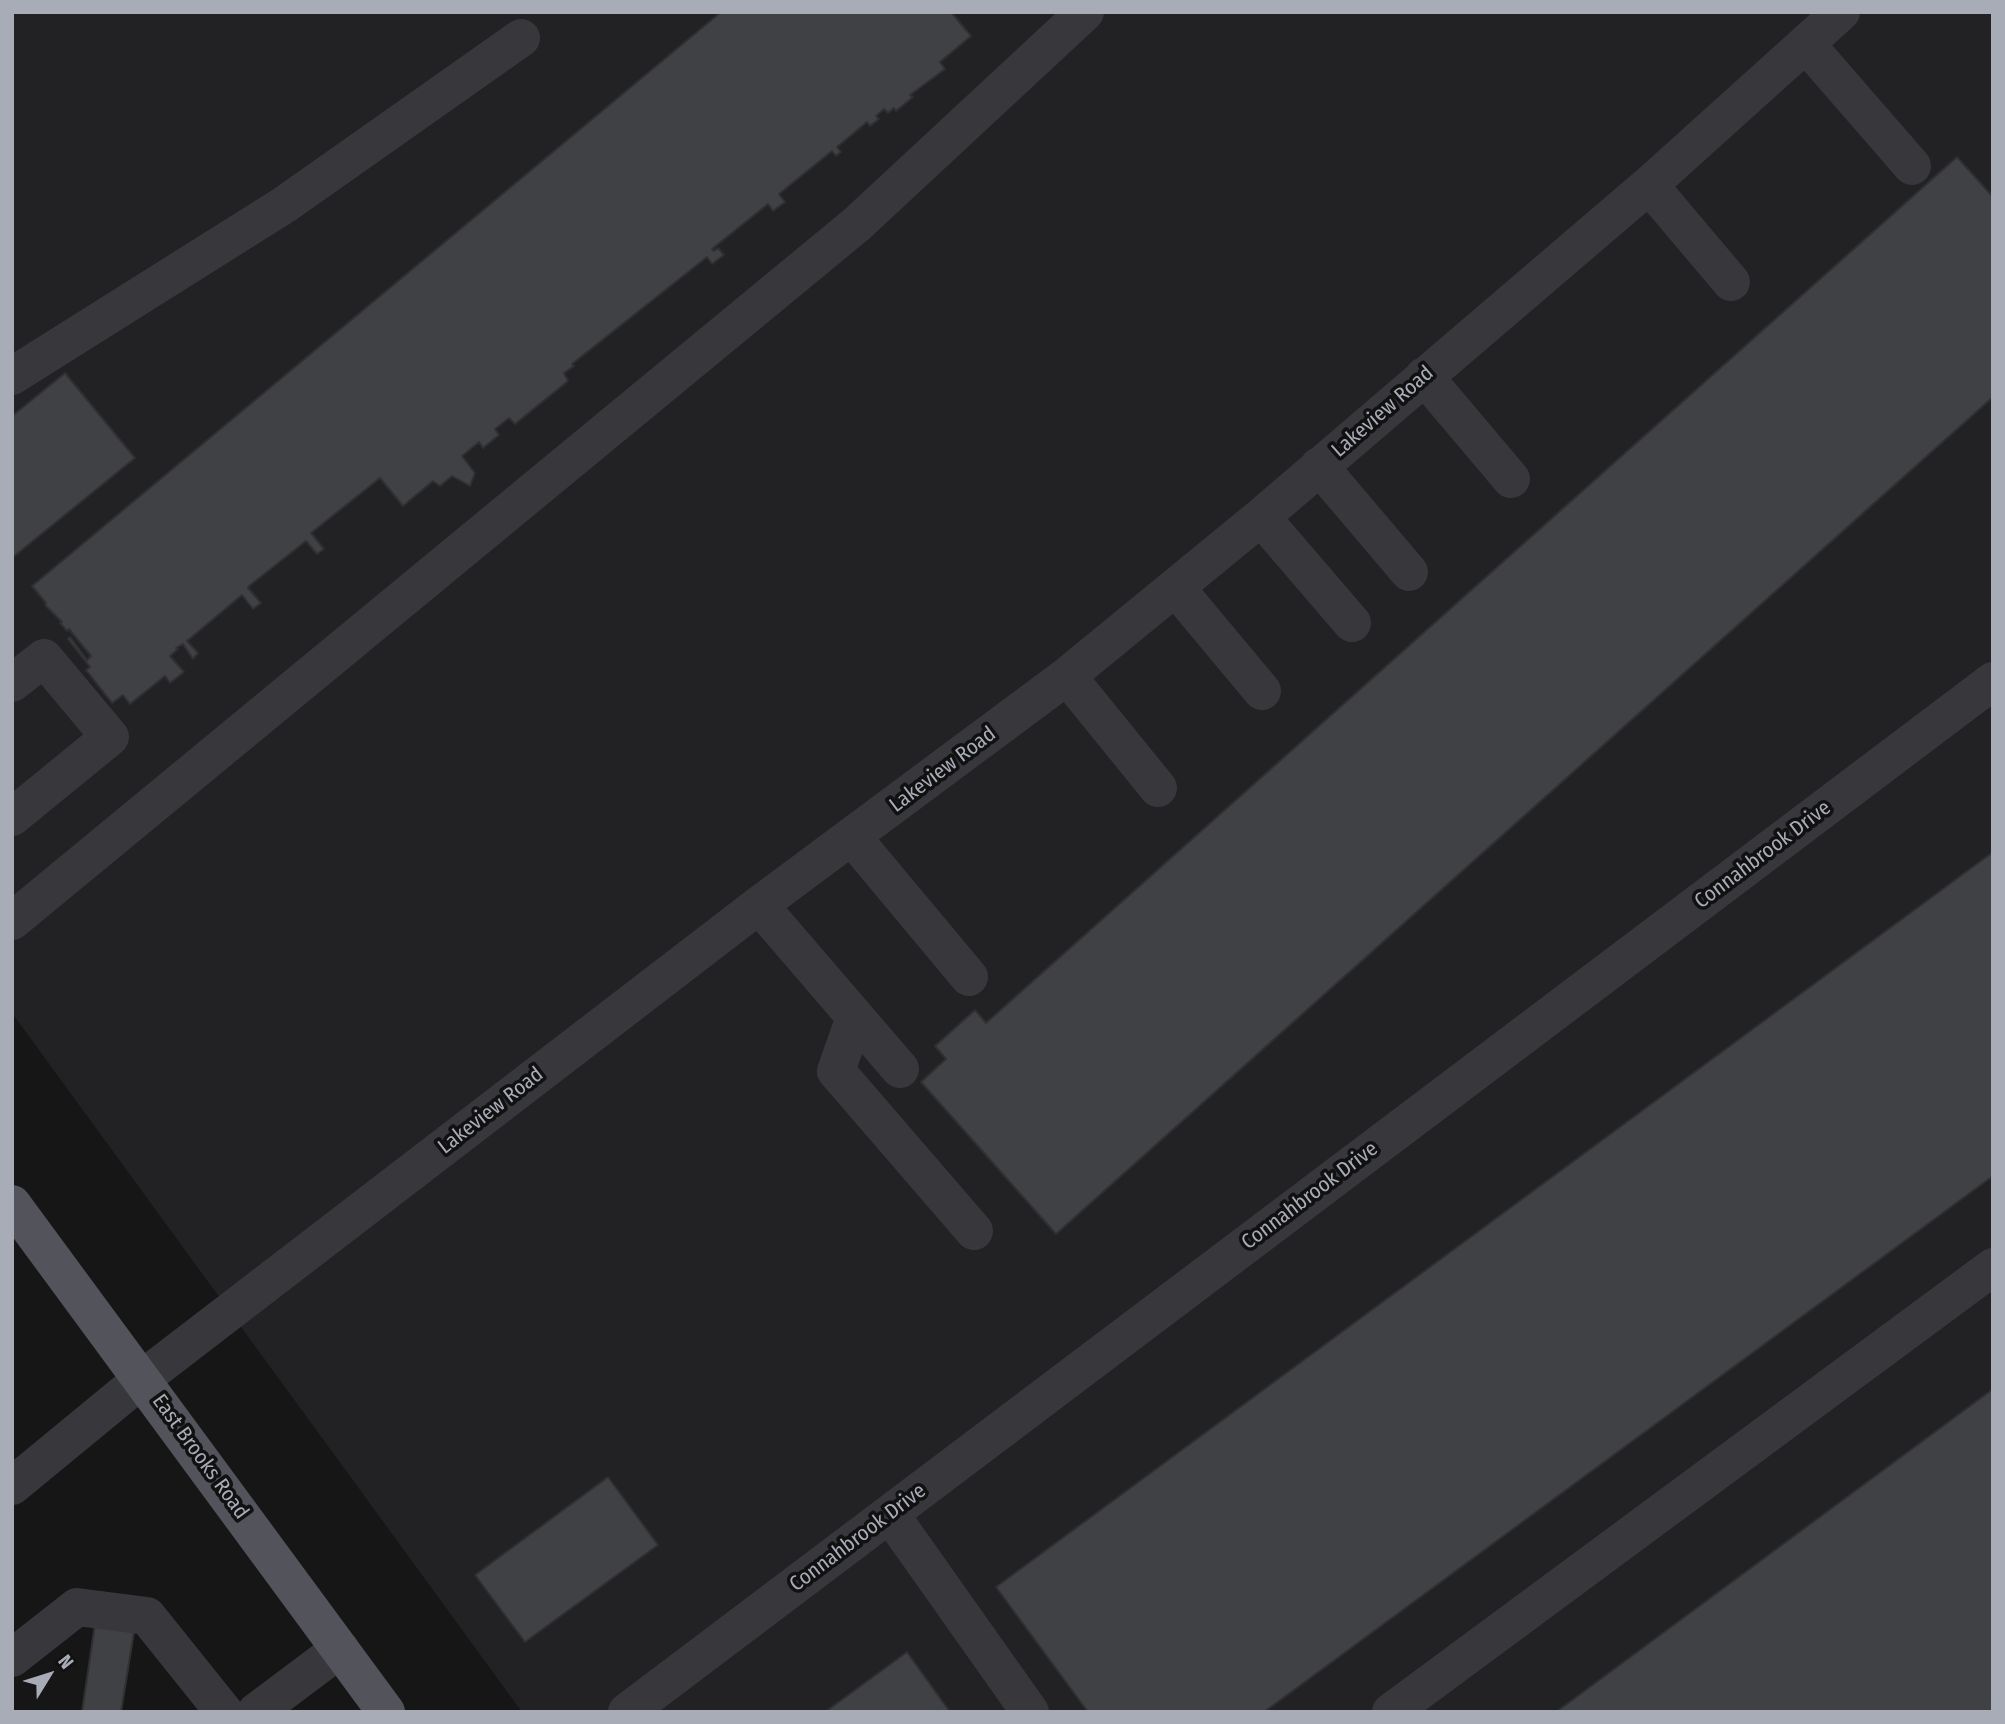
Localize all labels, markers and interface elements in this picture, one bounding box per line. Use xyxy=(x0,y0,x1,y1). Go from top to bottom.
street label: Lakeview Road xyxy=(1327,361,1439,463)
street label: Lakeview Road xyxy=(885,722,1001,818)
street label: Connahbrook Drive xyxy=(1690,796,1836,914)
street label: Lakeview Road xyxy=(433,1062,549,1160)
street label: Connahbrook Drive xyxy=(1237,1137,1383,1255)
street label: East Brooks Road xyxy=(146,1390,254,1524)
street label: Connahbrook Drive xyxy=(785,1479,931,1597)
north arrow xyxy=(14,1640,84,1710)
text: N xyxy=(53,1650,79,1673)

